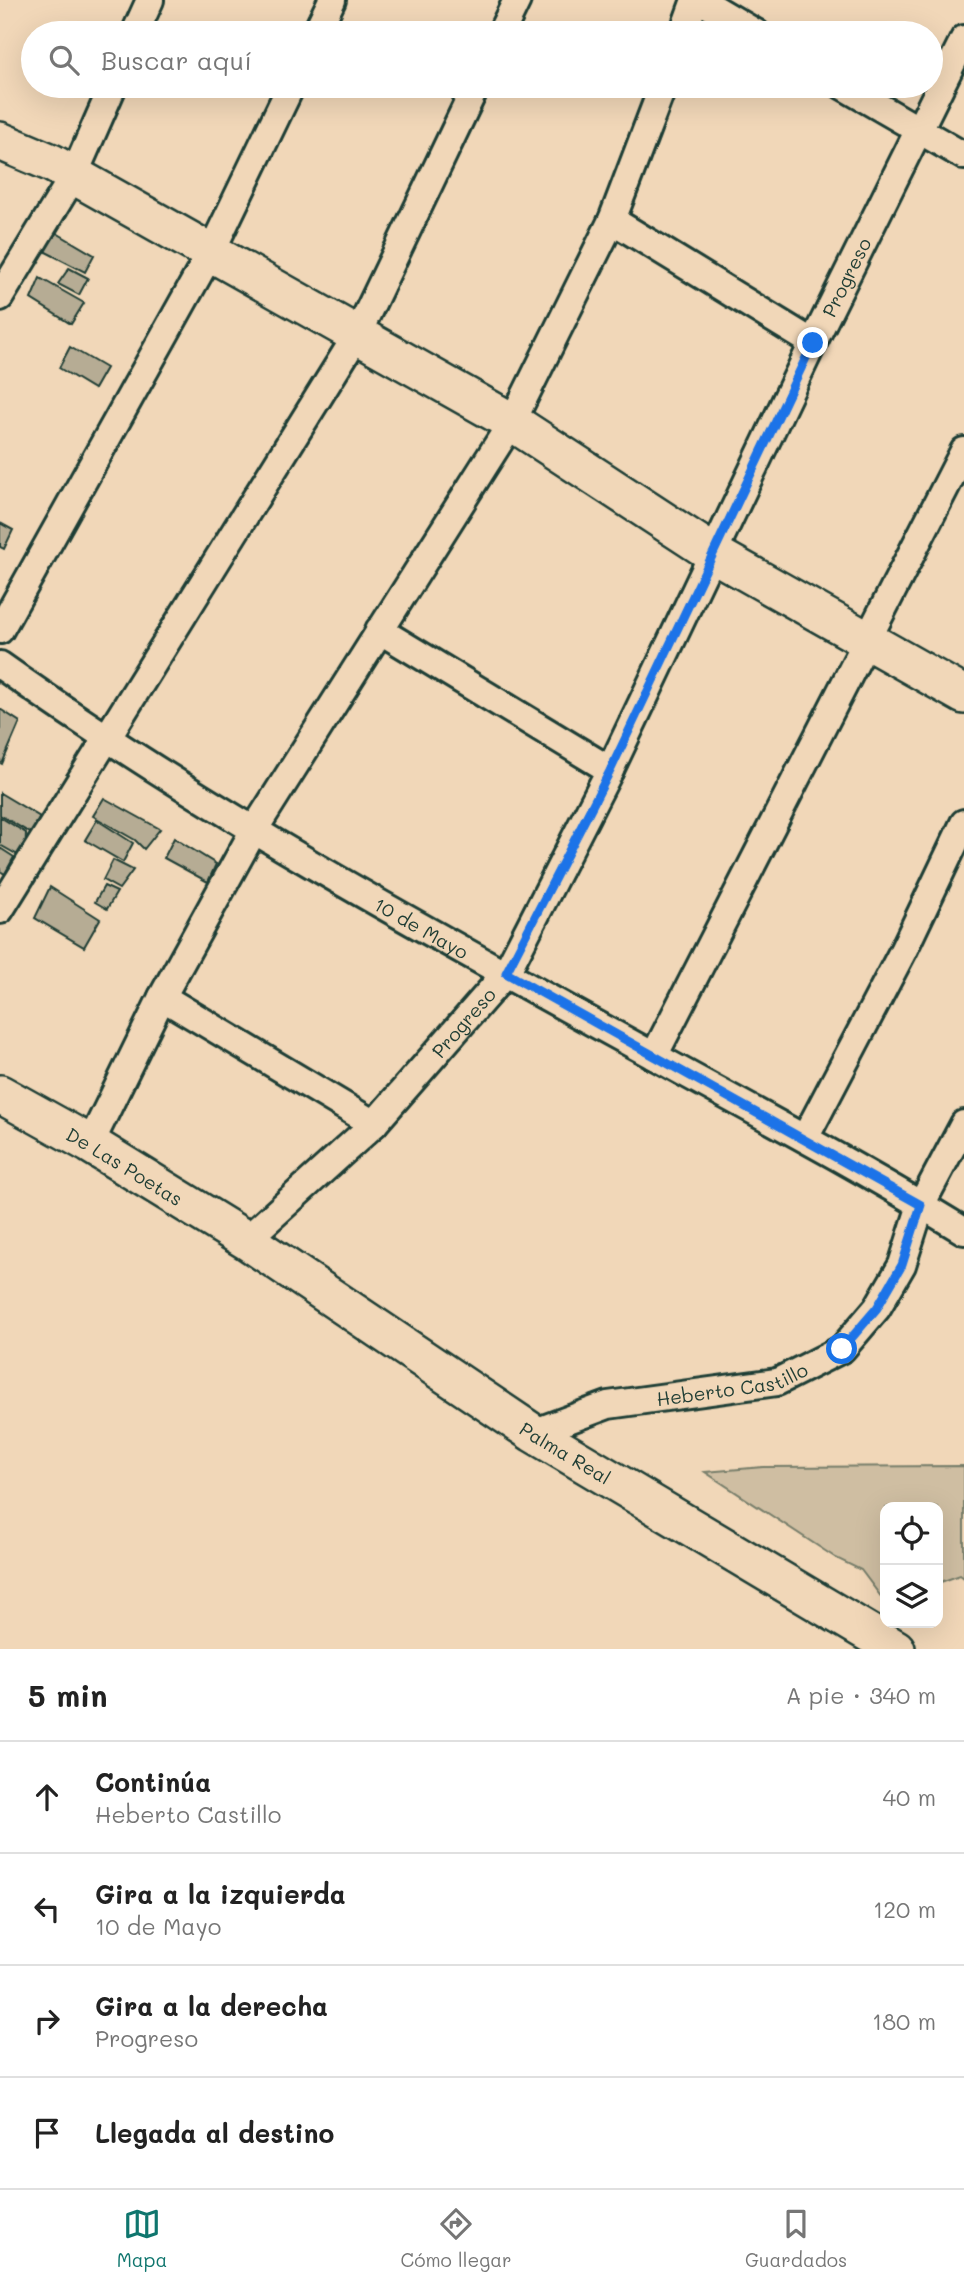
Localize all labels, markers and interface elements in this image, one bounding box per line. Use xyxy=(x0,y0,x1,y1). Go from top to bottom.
search box xyxy=(21,21,943,98)
icon: search xyxy=(45,41,83,79)
text: Buscar aquí xyxy=(101,43,252,77)
street label: Progreso xyxy=(816,233,876,321)
route end xyxy=(797,327,828,358)
street label: 10 de Mayo xyxy=(370,891,473,964)
street label: Progreso xyxy=(426,982,501,1063)
street label: De Las Poetas xyxy=(62,1121,188,1211)
route start xyxy=(826,1333,857,1364)
street label: Heberto Castillo xyxy=(655,1356,812,1411)
street label: Palma Real xyxy=(515,1415,616,1489)
map controls xyxy=(880,1502,943,1628)
button: locate xyxy=(880,1502,943,1565)
button: layers xyxy=(880,1565,943,1628)
text: 5 min xyxy=(28,1675,108,1715)
text: A pie · 340 m xyxy=(786,1680,936,1710)
text: Continúa xyxy=(95,1765,211,1799)
icon: ahead xyxy=(28,1778,66,1816)
text: 40 m xyxy=(883,1782,936,1812)
text: Heberto Castillo xyxy=(95,1799,281,1829)
text: Gira a la izquierda xyxy=(95,1877,346,1911)
icon: left xyxy=(28,1890,66,1928)
text: 120 m xyxy=(873,1894,936,1924)
text: 10 de Mayo xyxy=(95,1911,221,1941)
text: Gira a la derecha xyxy=(95,1989,328,2023)
icon: right xyxy=(28,2002,66,2040)
text: 180 m xyxy=(872,2006,936,2036)
text: Progreso xyxy=(95,2023,198,2053)
icon: arrive xyxy=(28,2114,66,2152)
text: Llegada al destino xyxy=(95,2116,334,2150)
tab: Mapa xyxy=(117,2205,167,2272)
tab: Cómo llegar xyxy=(401,2205,512,2272)
tab: Guardados xyxy=(745,2205,847,2272)

